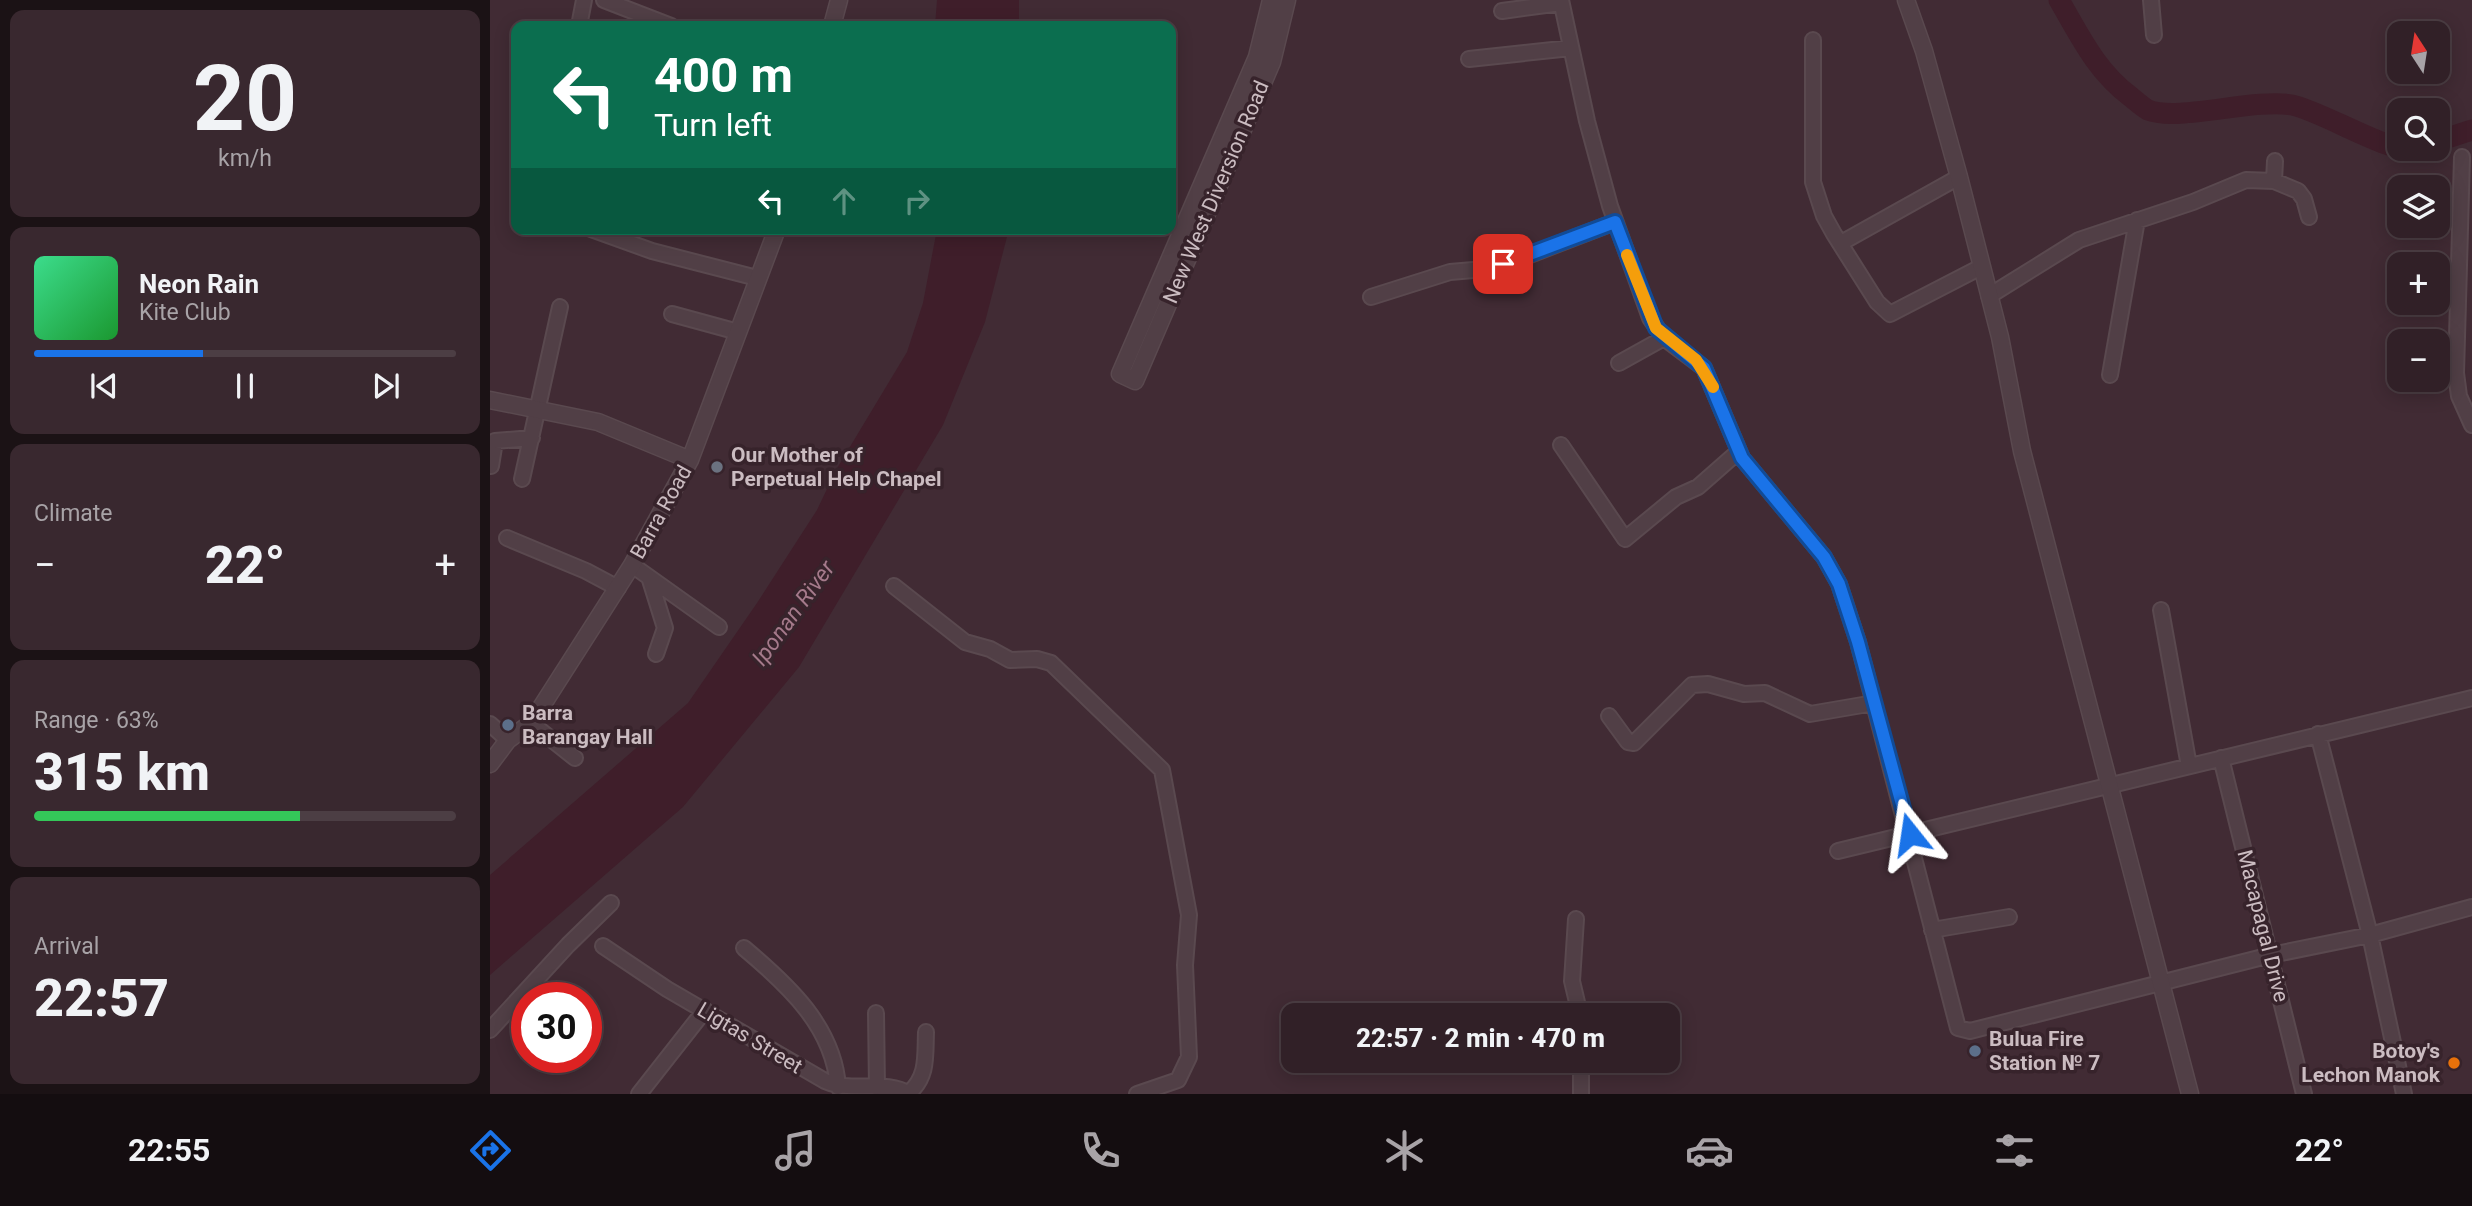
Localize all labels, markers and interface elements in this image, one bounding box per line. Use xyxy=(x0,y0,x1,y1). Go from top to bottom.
north arrow xyxy=(2387,21,2450,84)
map controls xyxy=(2387,21,2450,392)
text: 20 xyxy=(193,46,297,152)
text: 400 m xyxy=(654,47,793,104)
icon: left xyxy=(539,49,630,140)
street label: New West Diversion Road xyxy=(1158,77,1274,307)
button: search xyxy=(2387,98,2450,161)
text: Turn left xyxy=(654,106,772,144)
text: km/h xyxy=(218,145,272,172)
button: layers xyxy=(2387,175,2450,238)
icon: left xyxy=(752,182,790,220)
icon: ahead xyxy=(825,182,863,220)
icon: right xyxy=(898,182,936,220)
pin xyxy=(1473,234,1533,294)
icon: arrive xyxy=(1484,245,1522,283)
button: + xyxy=(2387,252,2450,315)
text: Neon Rain xyxy=(139,269,259,299)
text: Kite Club xyxy=(139,299,231,326)
button: − xyxy=(2387,329,2450,392)
icon: previous xyxy=(85,367,123,405)
icon: pause xyxy=(226,367,264,405)
icon: next xyxy=(367,367,405,405)
place label: Our Mother of Perpetual Help Chapel xyxy=(731,443,942,491)
marker: Our Mother of Perpetual Help Chapel xyxy=(709,459,725,475)
street label: Barra Road xyxy=(625,461,697,563)
text: Climate xyxy=(34,500,113,527)
text: 22° xyxy=(205,535,285,596)
text: − xyxy=(34,543,56,587)
text: + xyxy=(434,543,456,587)
water label: Iponan River xyxy=(746,554,841,671)
place label: Barra Barangay Hall xyxy=(522,701,653,749)
text: Range · 63% xyxy=(34,707,159,734)
marker: Barra Barangay Hall xyxy=(500,717,516,733)
text: 315 km xyxy=(34,742,210,803)
position arrow xyxy=(1873,797,1947,871)
street label: Macapagal Drive xyxy=(2232,847,2294,1005)
text: Arrival xyxy=(34,933,99,960)
text: 22:57 xyxy=(34,968,169,1029)
speed limit sign: 30 xyxy=(511,982,602,1073)
street label: Ligtas Street xyxy=(693,997,807,1079)
text: 22:57 · 2 min · 470 m xyxy=(1356,1023,1605,1053)
place label: Bulua Fire Station № 7 xyxy=(1989,1027,2100,1075)
place label: Botoy's Lechon Manok xyxy=(2301,1039,2441,1087)
marker: Bulua Fire Station № 7 xyxy=(1967,1043,1983,1059)
marker: Botoy's Lechon Manok xyxy=(2446,1055,2462,1071)
icon: directions xyxy=(466,1126,515,1175)
icon: music xyxy=(771,1126,820,1175)
icon: phone xyxy=(1076,1126,1125,1175)
icon: climate xyxy=(1380,1126,1429,1175)
icon: car xyxy=(1685,1126,1734,1175)
icon: filters xyxy=(1990,1126,2039,1175)
text: 22:55 xyxy=(128,1131,210,1169)
text: 22° xyxy=(2295,1131,2344,1169)

